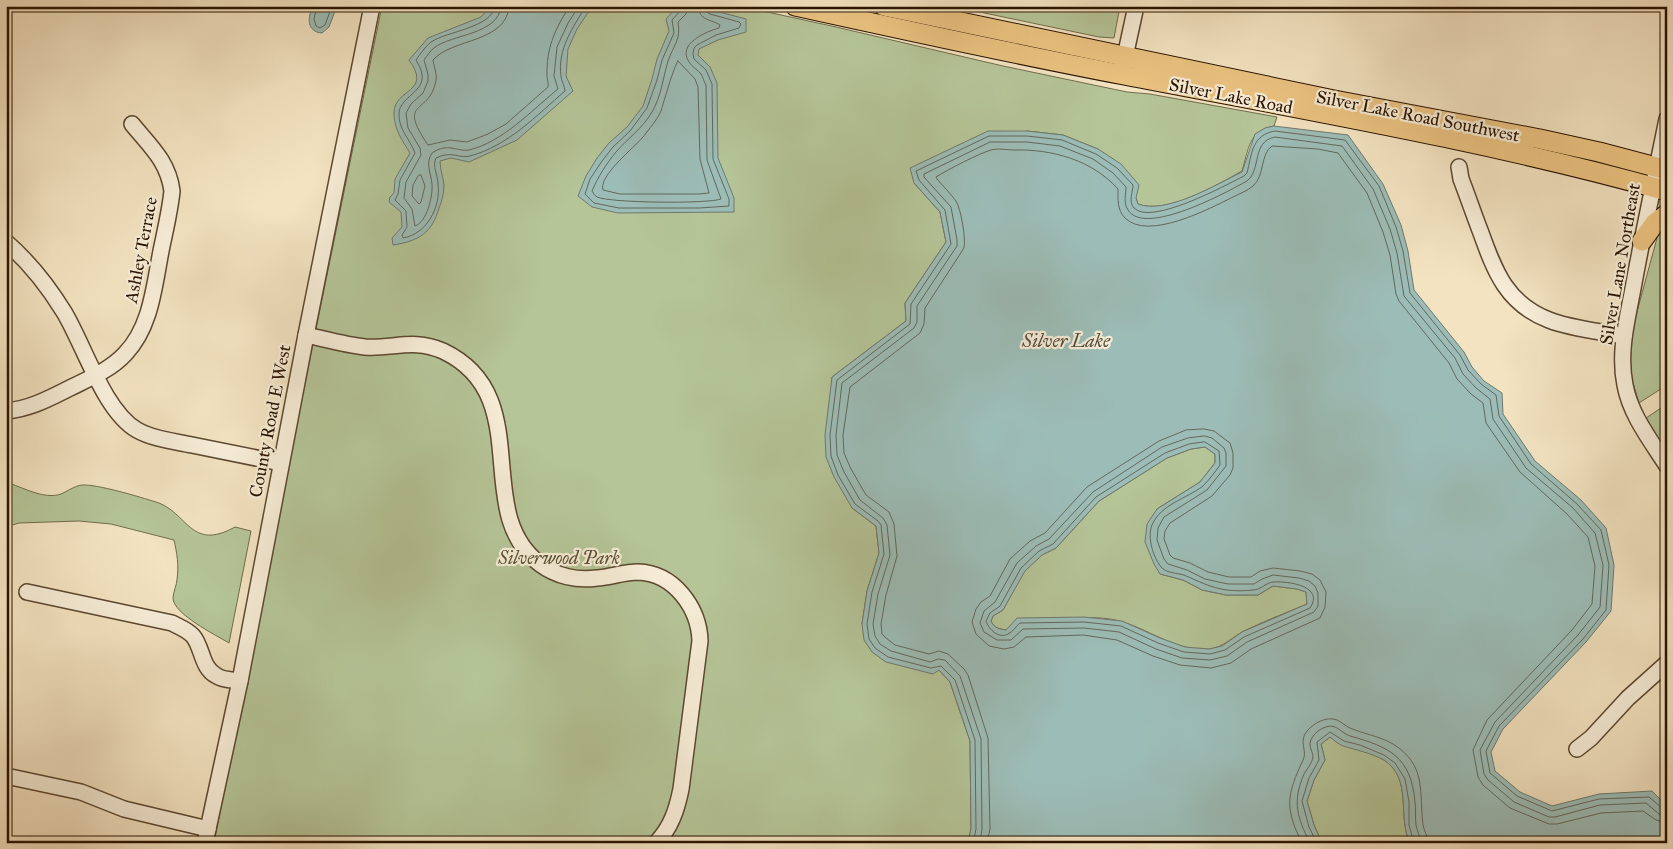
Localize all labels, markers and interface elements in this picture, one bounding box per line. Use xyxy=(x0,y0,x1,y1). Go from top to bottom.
street label: Silver Lake Road xyxy=(1167,73,1295,119)
street label: Silver Lake Road Southwest xyxy=(1314,85,1522,147)
street label: Silver Lane Northeast xyxy=(1595,181,1645,347)
street label: Ashley Terrace xyxy=(120,195,162,306)
water label: Silver Lake xyxy=(1021,329,1111,352)
street label: County Road E West xyxy=(244,342,296,499)
park label: Silverwood Park xyxy=(497,547,620,569)

